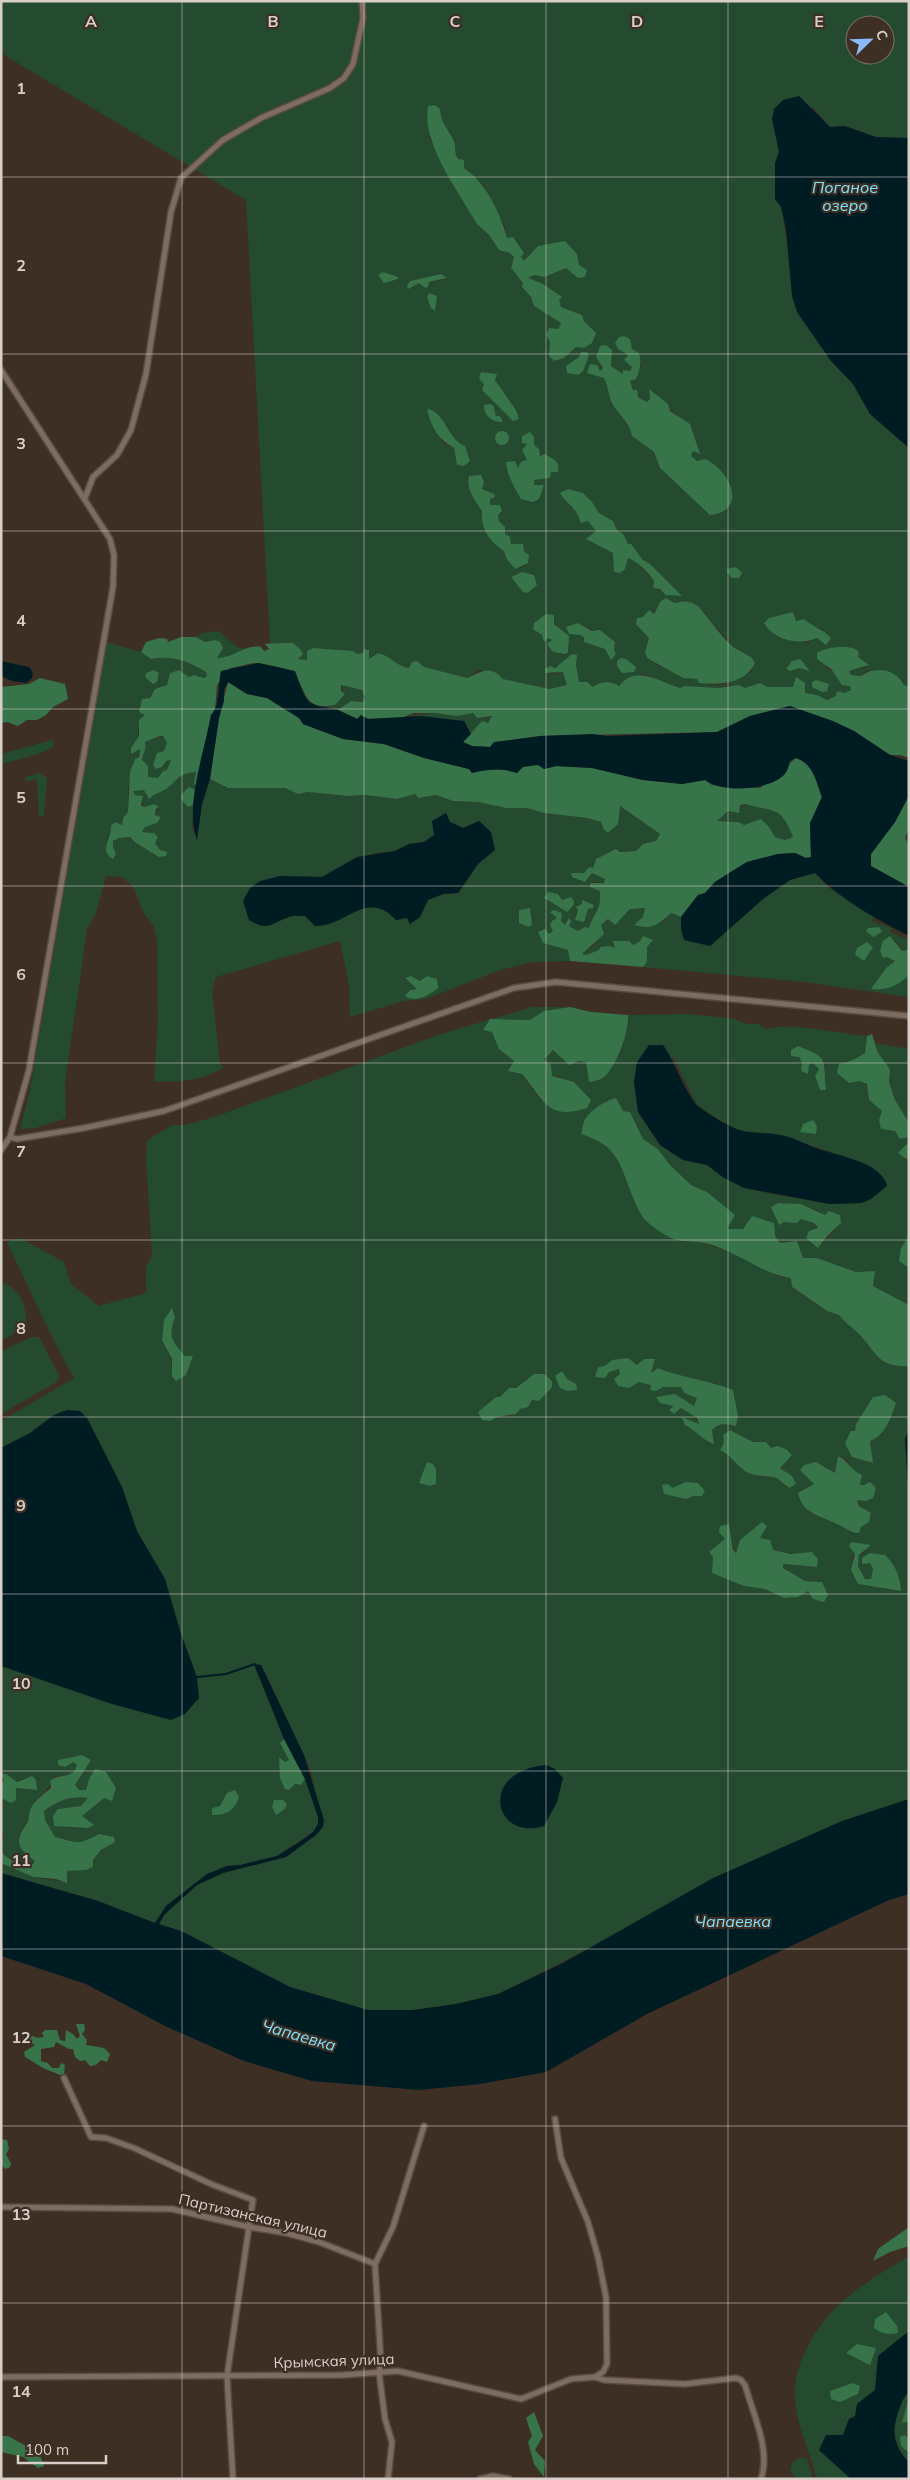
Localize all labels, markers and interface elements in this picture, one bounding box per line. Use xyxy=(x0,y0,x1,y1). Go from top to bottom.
text: A xyxy=(85,11,97,31)
text: B xyxy=(267,11,279,31)
text: C xyxy=(450,11,461,31)
text: D xyxy=(631,11,643,31)
text: E xyxy=(814,11,824,31)
north arrow xyxy=(845,15,895,65)
text: С xyxy=(872,27,892,43)
text: 1 xyxy=(16,78,26,98)
water label: Поганое озеро xyxy=(812,177,878,215)
text: 2 xyxy=(16,255,26,275)
text: 3 xyxy=(16,433,26,453)
text: 4 xyxy=(16,610,26,630)
text: 5 xyxy=(16,787,26,807)
text: 6 xyxy=(16,964,26,984)
text: 7 xyxy=(16,1141,26,1161)
text: 8 xyxy=(16,1318,26,1338)
text: 9 xyxy=(16,1495,26,1515)
text: 10 xyxy=(11,1673,31,1693)
text: 11 xyxy=(11,1850,31,1870)
water label: Чапаевка xyxy=(695,1911,771,1931)
water label: Чапаевка xyxy=(260,2015,339,2055)
text: 12 xyxy=(11,2027,31,2047)
street label: Партизанская улица xyxy=(177,2189,329,2242)
text: 13 xyxy=(11,2204,31,2224)
street label: Крымская улица xyxy=(273,2349,395,2372)
text: 14 xyxy=(11,2381,31,2401)
scale bar xyxy=(18,2432,105,2464)
text: 100 m xyxy=(25,2440,69,2459)

